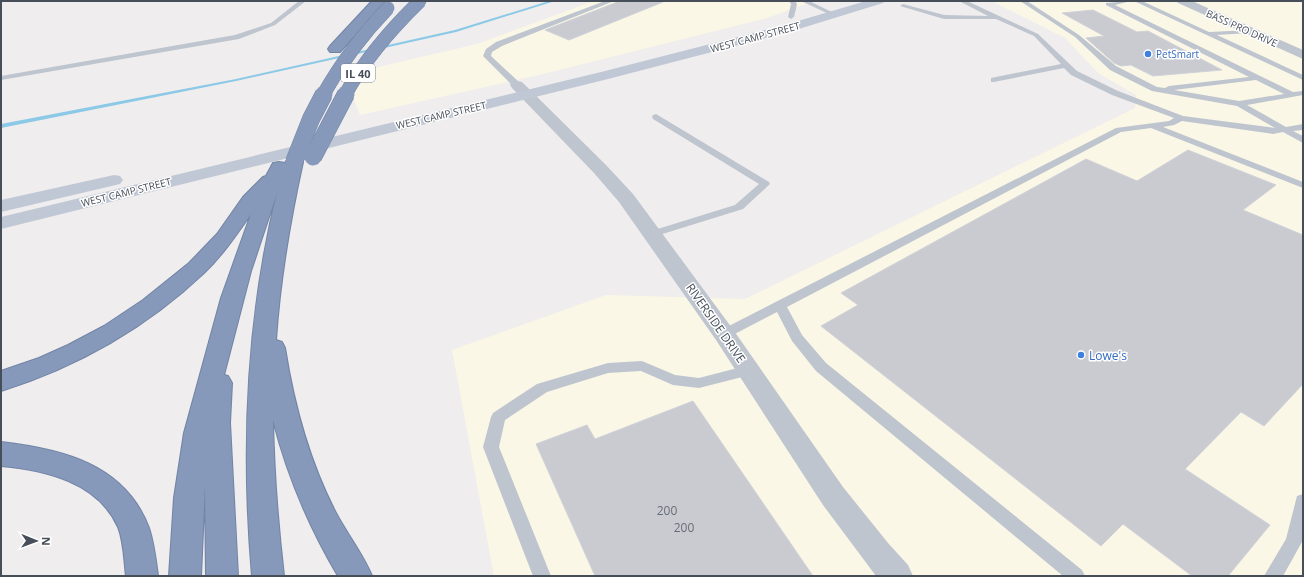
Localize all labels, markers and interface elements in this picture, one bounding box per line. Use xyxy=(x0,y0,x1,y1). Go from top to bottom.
street label: BASS PRO DRIVE xyxy=(1204,6,1280,50)
street label: WEST CAMP STREET xyxy=(709,18,802,56)
place label: PetSmart xyxy=(1156,47,1200,61)
marker: PetSmart xyxy=(1143,49,1153,59)
road number: IL 40 xyxy=(341,64,375,82)
street label: WEST CAMP STREET xyxy=(394,98,488,132)
street label: WEST CAMP STREET xyxy=(79,174,173,210)
street label: RIVERSIDE DRIVE xyxy=(682,280,750,366)
place label: Lowe's xyxy=(1089,347,1127,364)
marker: Lowe's xyxy=(1076,350,1086,360)
house number: 200 xyxy=(657,502,677,519)
house number: 200 xyxy=(674,519,694,536)
north arrow xyxy=(16,521,56,561)
text: N xyxy=(39,537,54,546)

